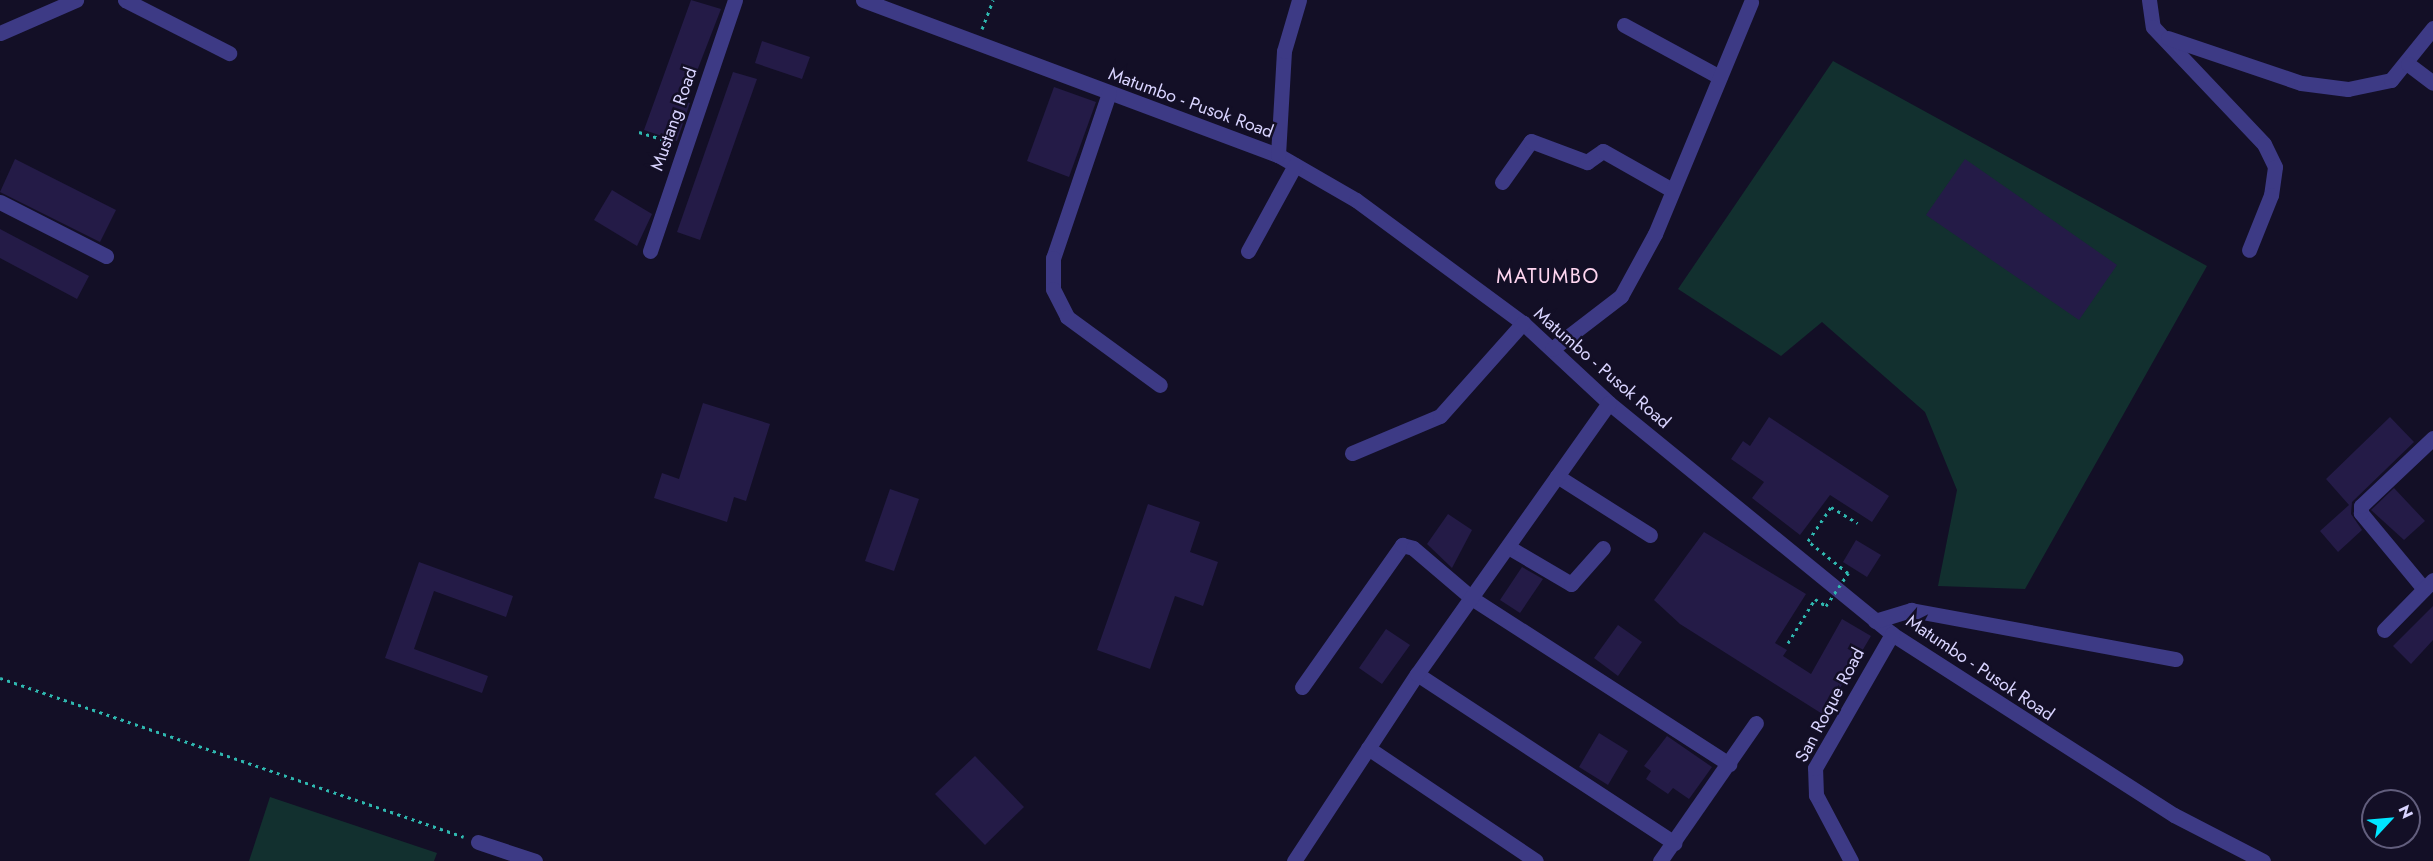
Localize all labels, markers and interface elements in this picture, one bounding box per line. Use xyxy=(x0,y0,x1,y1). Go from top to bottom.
street label: Matumbo - Pusok Road xyxy=(1106,63,1276,143)
street label: Mustang Road xyxy=(646,64,702,174)
district label: MATUMBO xyxy=(1496,264,1600,288)
street label: Matumbo - Pusok Road xyxy=(1529,303,1675,433)
street label: Matumbo - Pusok Road xyxy=(1902,610,2058,726)
street label: San Roque Road xyxy=(1791,644,1869,766)
north arrow xyxy=(2361,789,2421,849)
text: N xyxy=(2393,801,2419,823)

